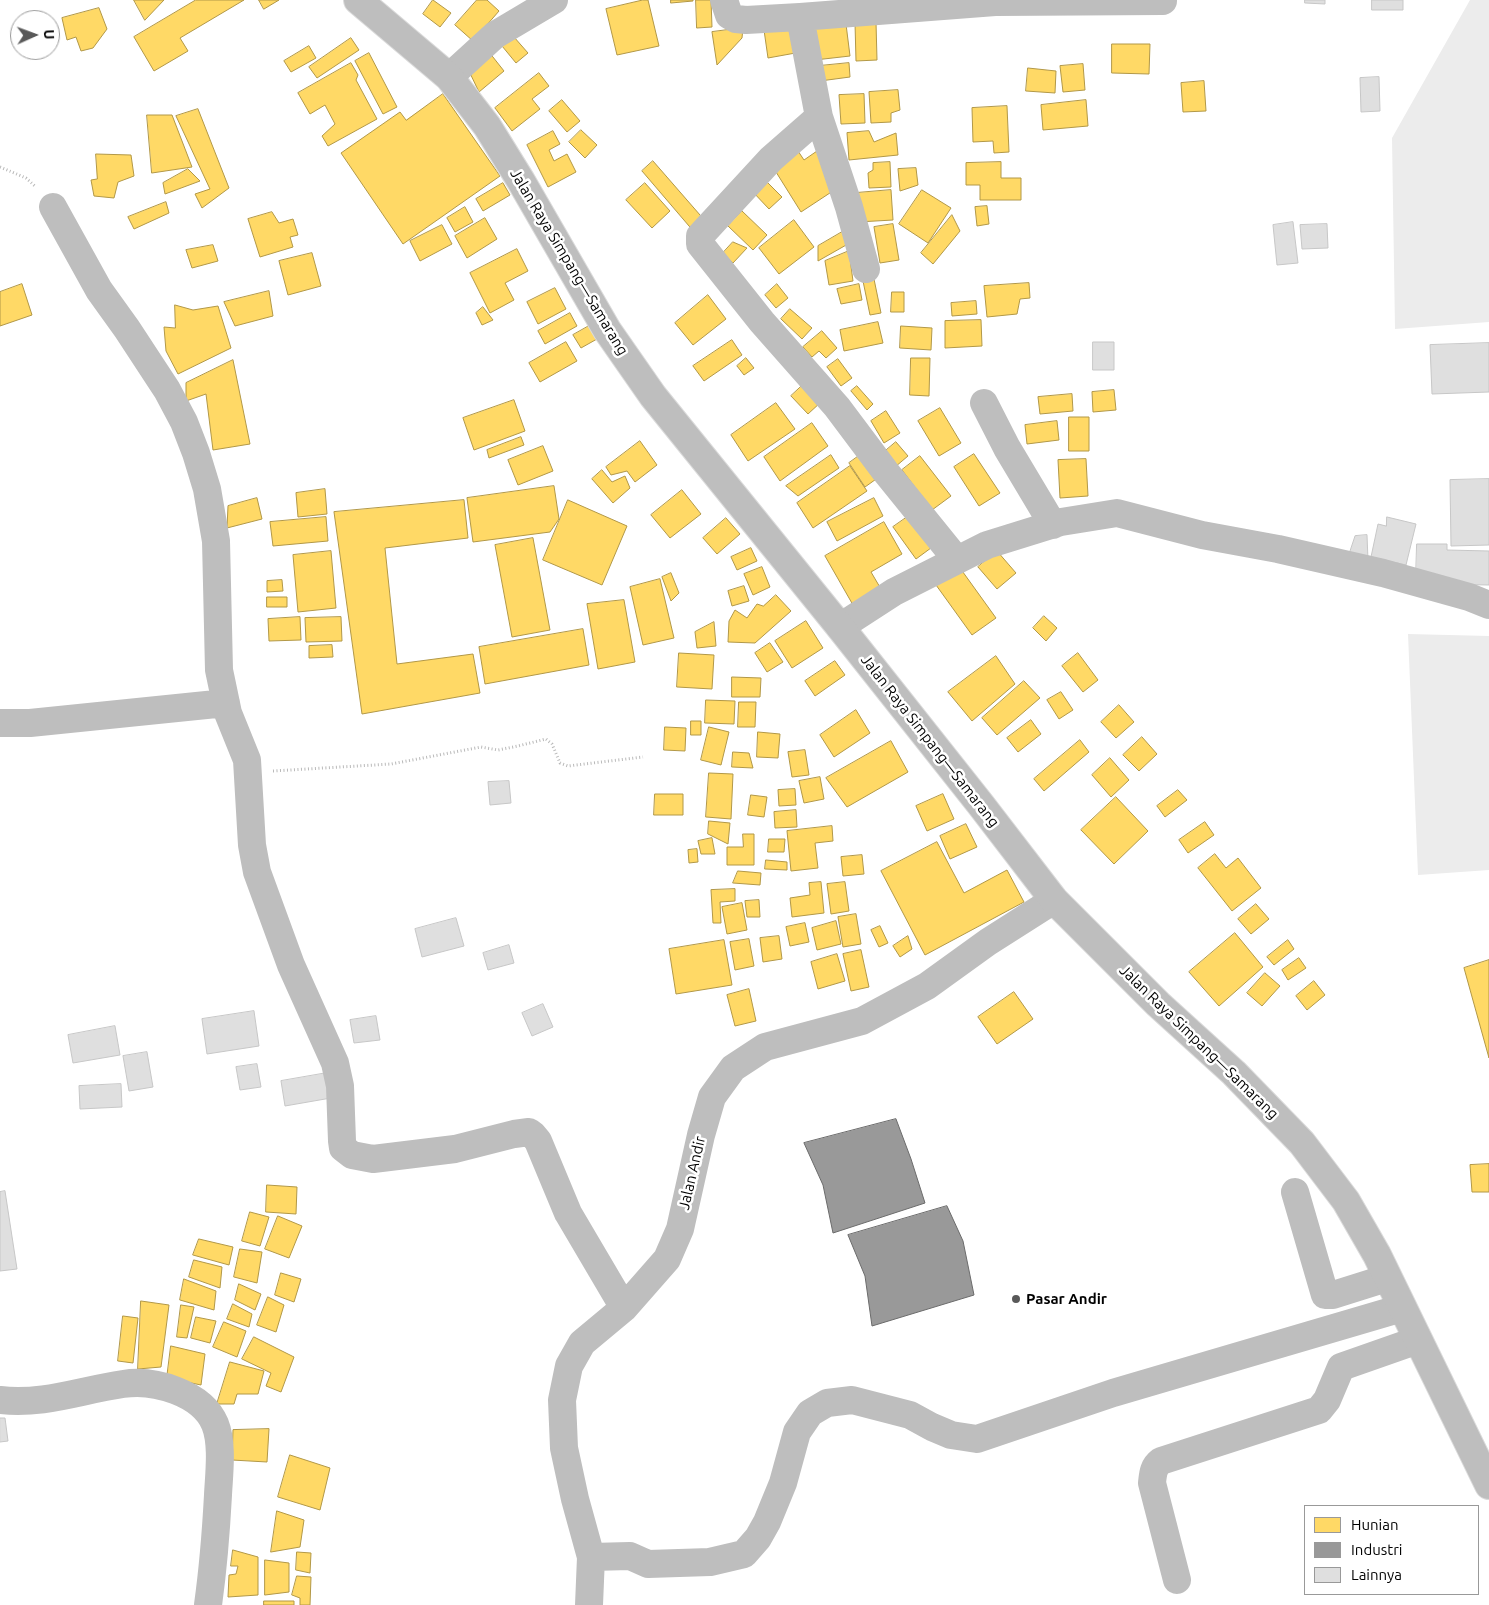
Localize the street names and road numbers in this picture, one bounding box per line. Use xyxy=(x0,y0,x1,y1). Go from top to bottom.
street label: Jalan Raya Simpang—Samarang xyxy=(506,166,632,358)
street label: Jalan Raya Simpang—Samarang xyxy=(857,651,1003,831)
street label: Jalan Raya Simpang—Samarang xyxy=(1116,961,1282,1123)
street label: Jalan Andir xyxy=(675,1134,709,1212)

